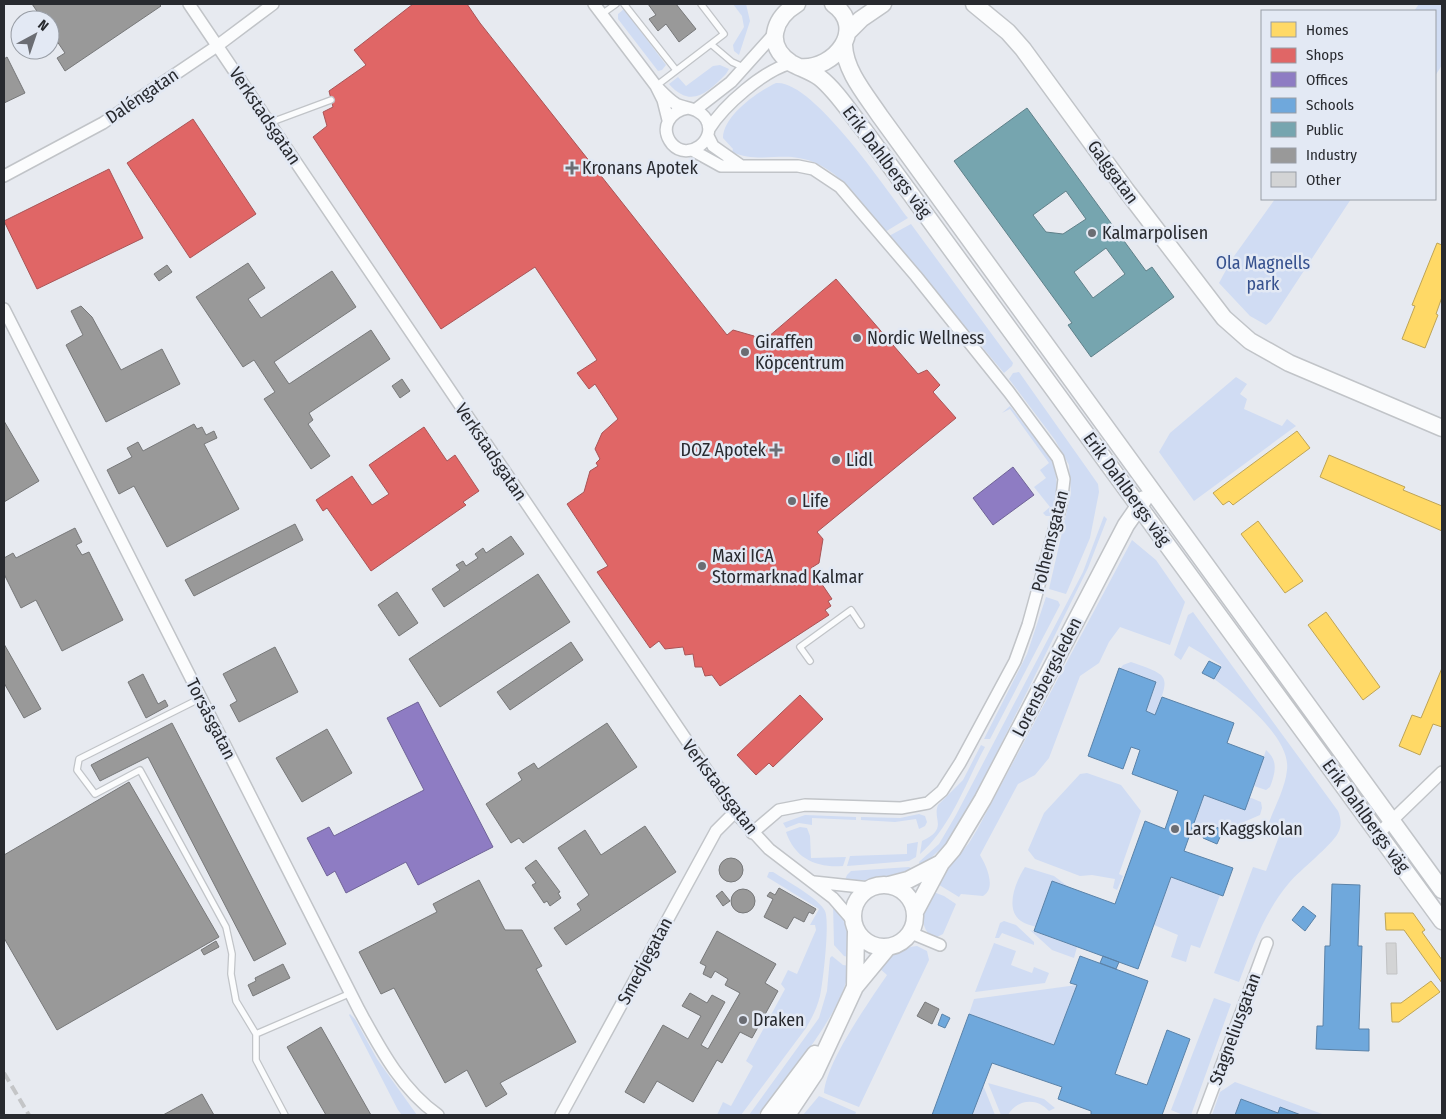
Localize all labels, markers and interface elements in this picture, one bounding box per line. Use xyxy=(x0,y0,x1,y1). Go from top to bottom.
north arrow xyxy=(10,10,60,60)
legend xyxy=(1261,10,1436,200)
text: N xyxy=(34,16,52,35)
text: Homes xyxy=(1306,21,1348,39)
text: Shops xyxy=(1306,46,1344,64)
street label: Verkstadsgatan xyxy=(224,63,306,169)
street label: Daléngatan xyxy=(101,64,183,128)
text: Offices xyxy=(1306,71,1348,89)
text: Schools xyxy=(1306,96,1354,114)
street label: Erik Dahlbergs väg xyxy=(838,102,937,223)
text: Public xyxy=(1306,121,1344,139)
street label: Galggatan xyxy=(1083,136,1143,208)
text: Industry xyxy=(1306,146,1357,164)
place label: Kronans Apotek xyxy=(582,157,698,179)
marker: Kronans Apotek xyxy=(566,162,578,174)
text: Other xyxy=(1306,171,1342,189)
place label: Kalmarpolisen xyxy=(1102,222,1208,244)
marker: Kalmarpolisen xyxy=(1086,227,1098,239)
park label: Ola Magnells park xyxy=(1216,252,1311,295)
place label: Nordic Wellness xyxy=(867,327,985,349)
place label: Giraffen Köpcentrum xyxy=(755,331,844,374)
marker: Nordic Wellness xyxy=(851,332,863,344)
marker: Giraffen Köpcentrum xyxy=(739,346,751,358)
street label: Verkstadsgatan xyxy=(450,399,532,505)
street label: Erik Dahlbergs väg xyxy=(1079,428,1176,550)
place label: DOZ Apotek xyxy=(681,439,767,461)
marker: DOZ Apotek xyxy=(770,444,782,456)
place label: Lidl xyxy=(846,449,873,471)
marker: Lidl xyxy=(830,454,842,466)
street label: Polhemsgatan xyxy=(1027,488,1073,594)
place label: Life xyxy=(802,490,829,512)
marker: Life xyxy=(786,495,798,507)
place label: Maxi ICA Stormarknad Kalmar xyxy=(712,545,864,588)
marker: Maxi ICA Stormarknad Kalmar xyxy=(696,560,708,572)
street label: Lorensbergsleden xyxy=(1007,614,1087,740)
street label: Torsåsgatan xyxy=(181,675,241,763)
street label: Verkstadsgatan xyxy=(677,735,763,839)
street label: Erik Dahlbergs väg xyxy=(1318,755,1415,877)
place label: Lars Kaggskolan xyxy=(1185,818,1303,840)
marker: Lars Kaggskolan xyxy=(1169,823,1181,835)
street label: Smedjegatan xyxy=(613,914,677,1008)
street label: Stagneliusgatan xyxy=(1205,970,1265,1088)
place label: Draken xyxy=(753,1009,805,1031)
marker: Draken xyxy=(737,1014,749,1026)

